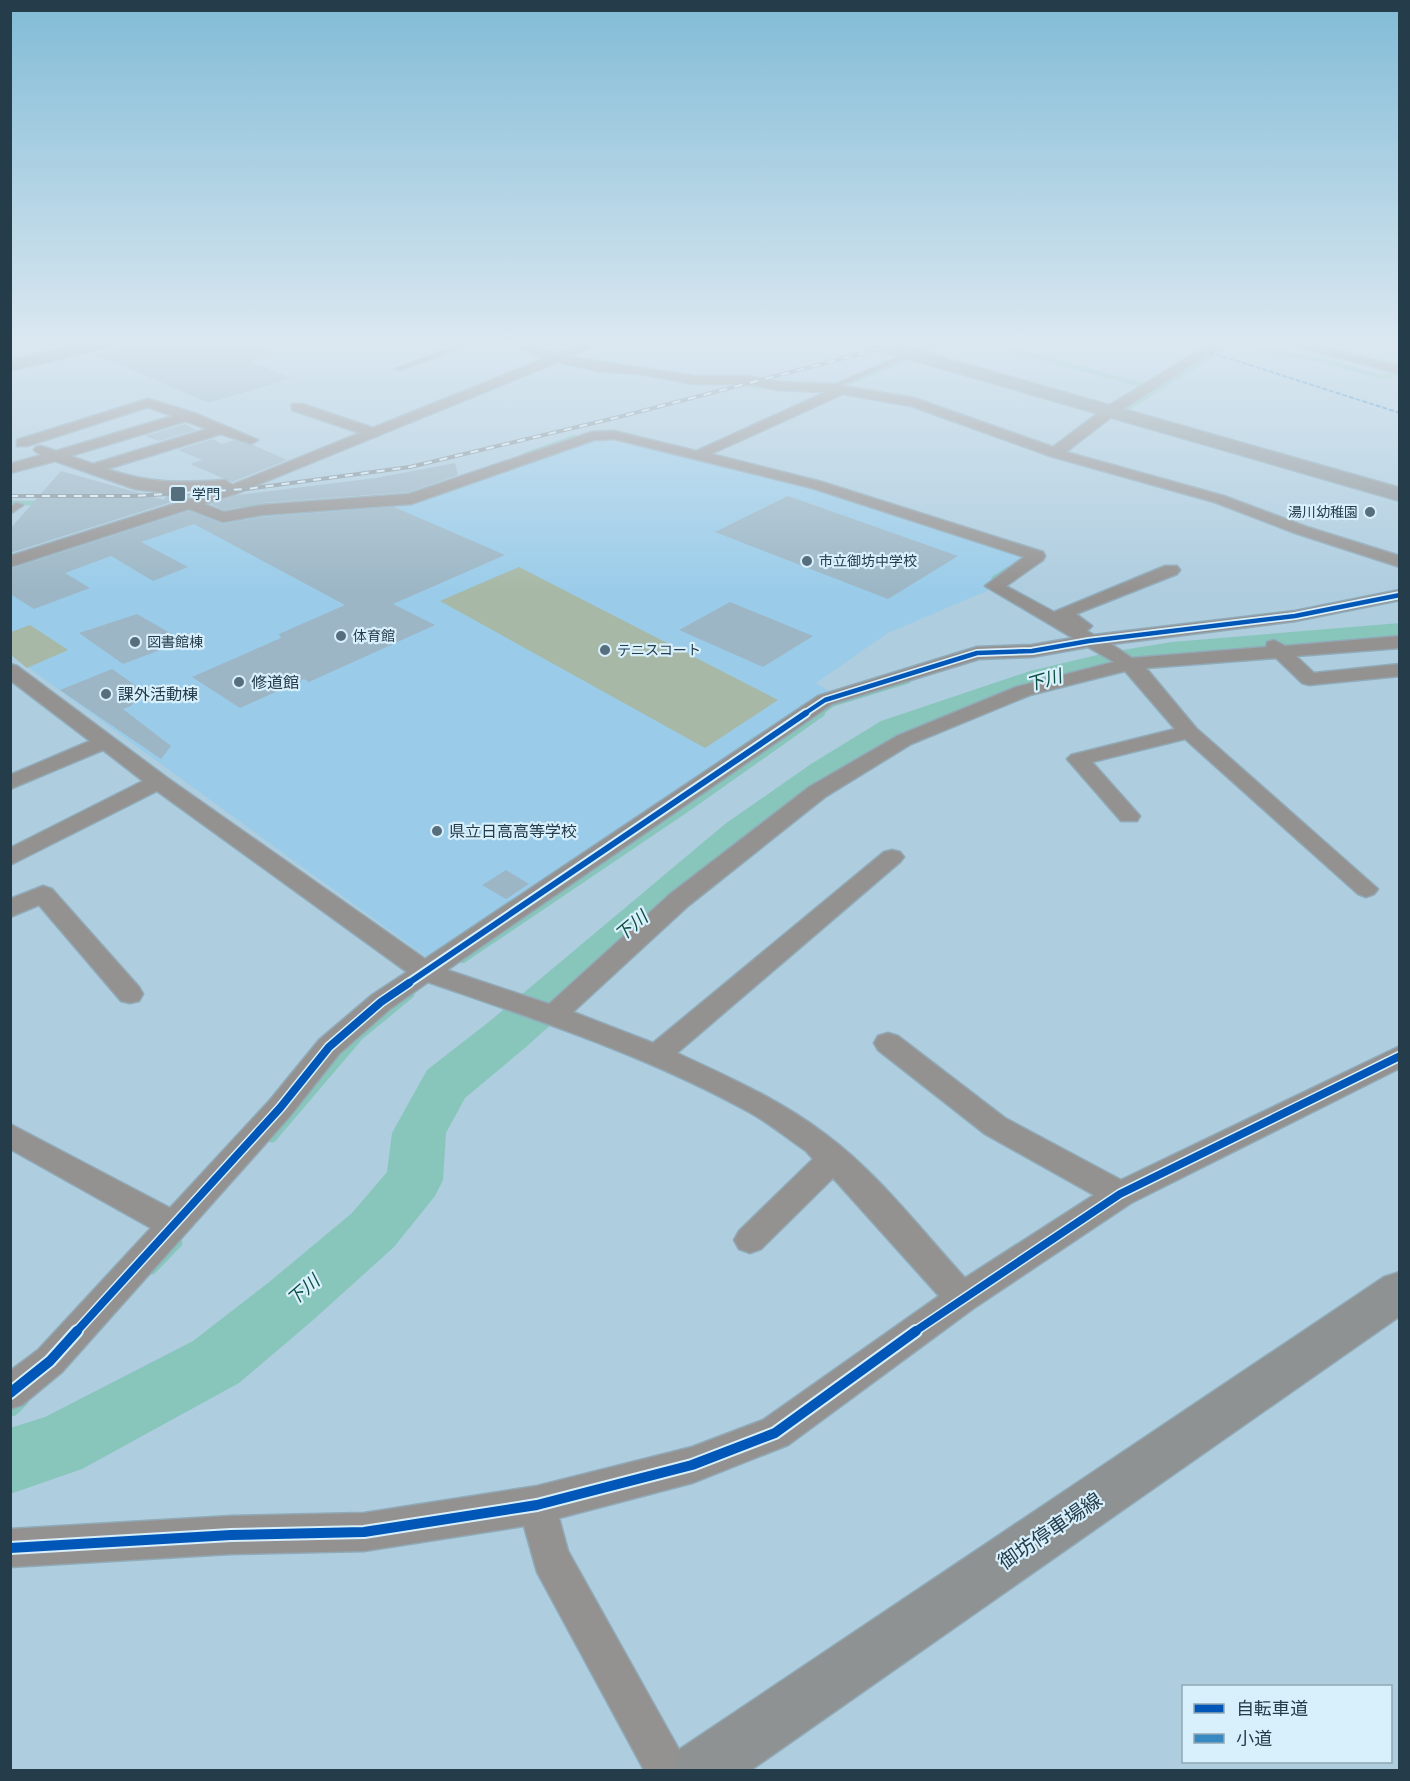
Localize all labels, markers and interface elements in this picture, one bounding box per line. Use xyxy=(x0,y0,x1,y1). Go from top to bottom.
marker: 学門 xyxy=(169,485,187,503)
place label: 学門 xyxy=(192,486,220,502)
place label: 湯川幼稚園 xyxy=(1288,504,1358,520)
marker: 湯川幼稚園 xyxy=(1363,505,1377,519)
place label: 市立御坊中学校 xyxy=(819,553,917,569)
marker: 市立御坊中学校 xyxy=(800,554,814,568)
place label: 体育館 xyxy=(353,628,395,644)
marker: 体育館 xyxy=(334,629,348,643)
place label: 図書館棟 xyxy=(147,634,203,650)
marker: 図書館棟 xyxy=(128,635,142,649)
place label: テニスコート xyxy=(617,642,701,658)
marker: テニスコート xyxy=(598,643,612,657)
water label: 下川 xyxy=(1024,664,1066,695)
place label: 修道館 xyxy=(251,673,299,692)
marker: 修道館 xyxy=(232,675,246,689)
place label: 課外活動棟 xyxy=(118,685,198,704)
marker: 課外活動棟 xyxy=(99,687,113,701)
place label: 県立日高高等学校 xyxy=(449,822,577,841)
marker: 県立日高高等学校 xyxy=(430,824,444,838)
water label: 下川 xyxy=(610,905,653,946)
water label: 下川 xyxy=(283,1269,325,1310)
street label: 御坊停車場線 xyxy=(994,1487,1106,1575)
legend xyxy=(1182,1685,1392,1763)
text: 自転車道 xyxy=(1236,1698,1308,1719)
text: 小道 xyxy=(1236,1728,1272,1749)

